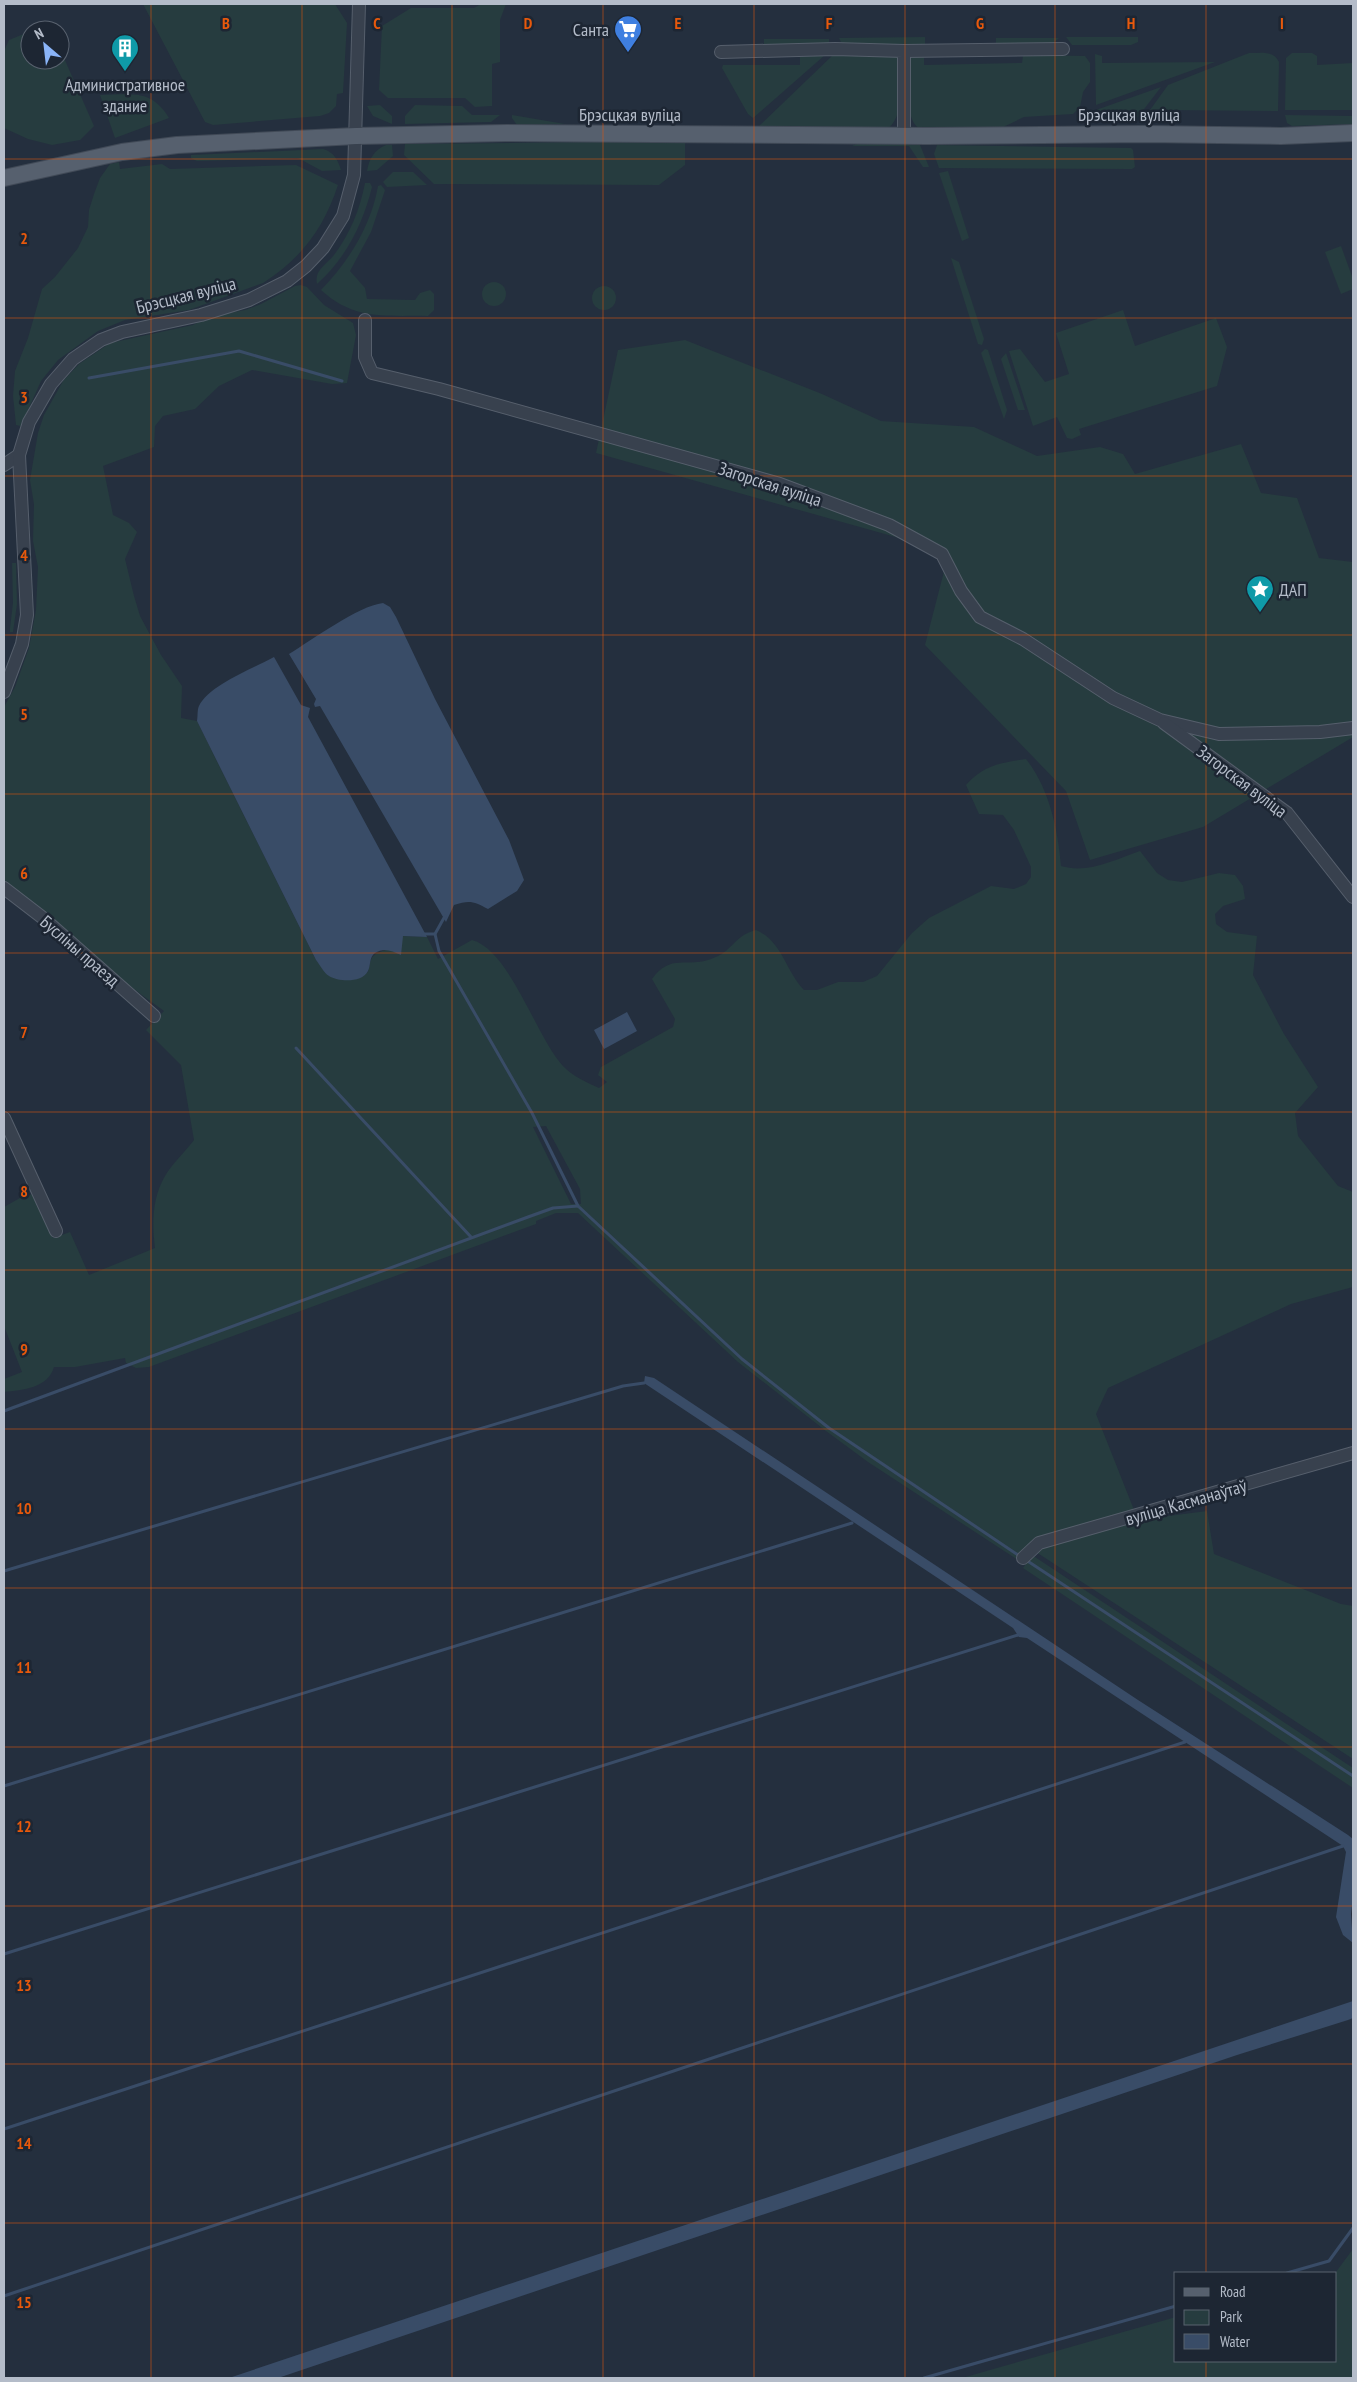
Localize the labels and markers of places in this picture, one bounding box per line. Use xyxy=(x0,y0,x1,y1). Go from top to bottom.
supermarket icon: Санта xyxy=(613,14,643,53)
place label: Санта xyxy=(573,18,609,41)
building icon: Административное здание xyxy=(110,33,140,72)
place label: Административное здание xyxy=(65,73,185,117)
place icon: ДАП xyxy=(1245,574,1275,613)
place label: ДАП xyxy=(1279,578,1307,601)

